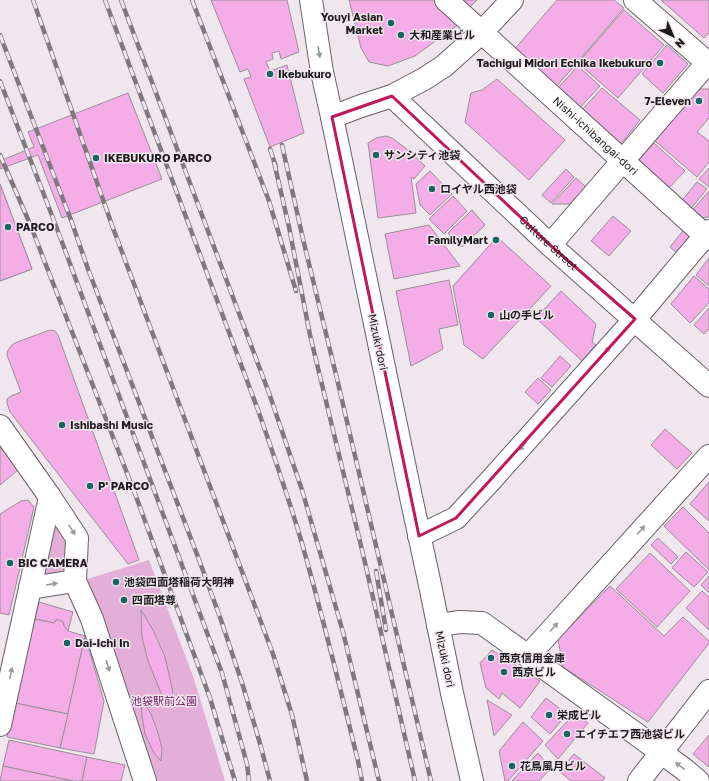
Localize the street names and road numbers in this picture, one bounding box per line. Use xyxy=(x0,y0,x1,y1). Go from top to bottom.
street label: Nishi-ichibangai-dori xyxy=(551,94,641,177)
street label: Culture Street xyxy=(517,213,581,273)
street label: Mizuki dori xyxy=(366,313,391,371)
street label: Mizuki dori xyxy=(433,630,458,688)

